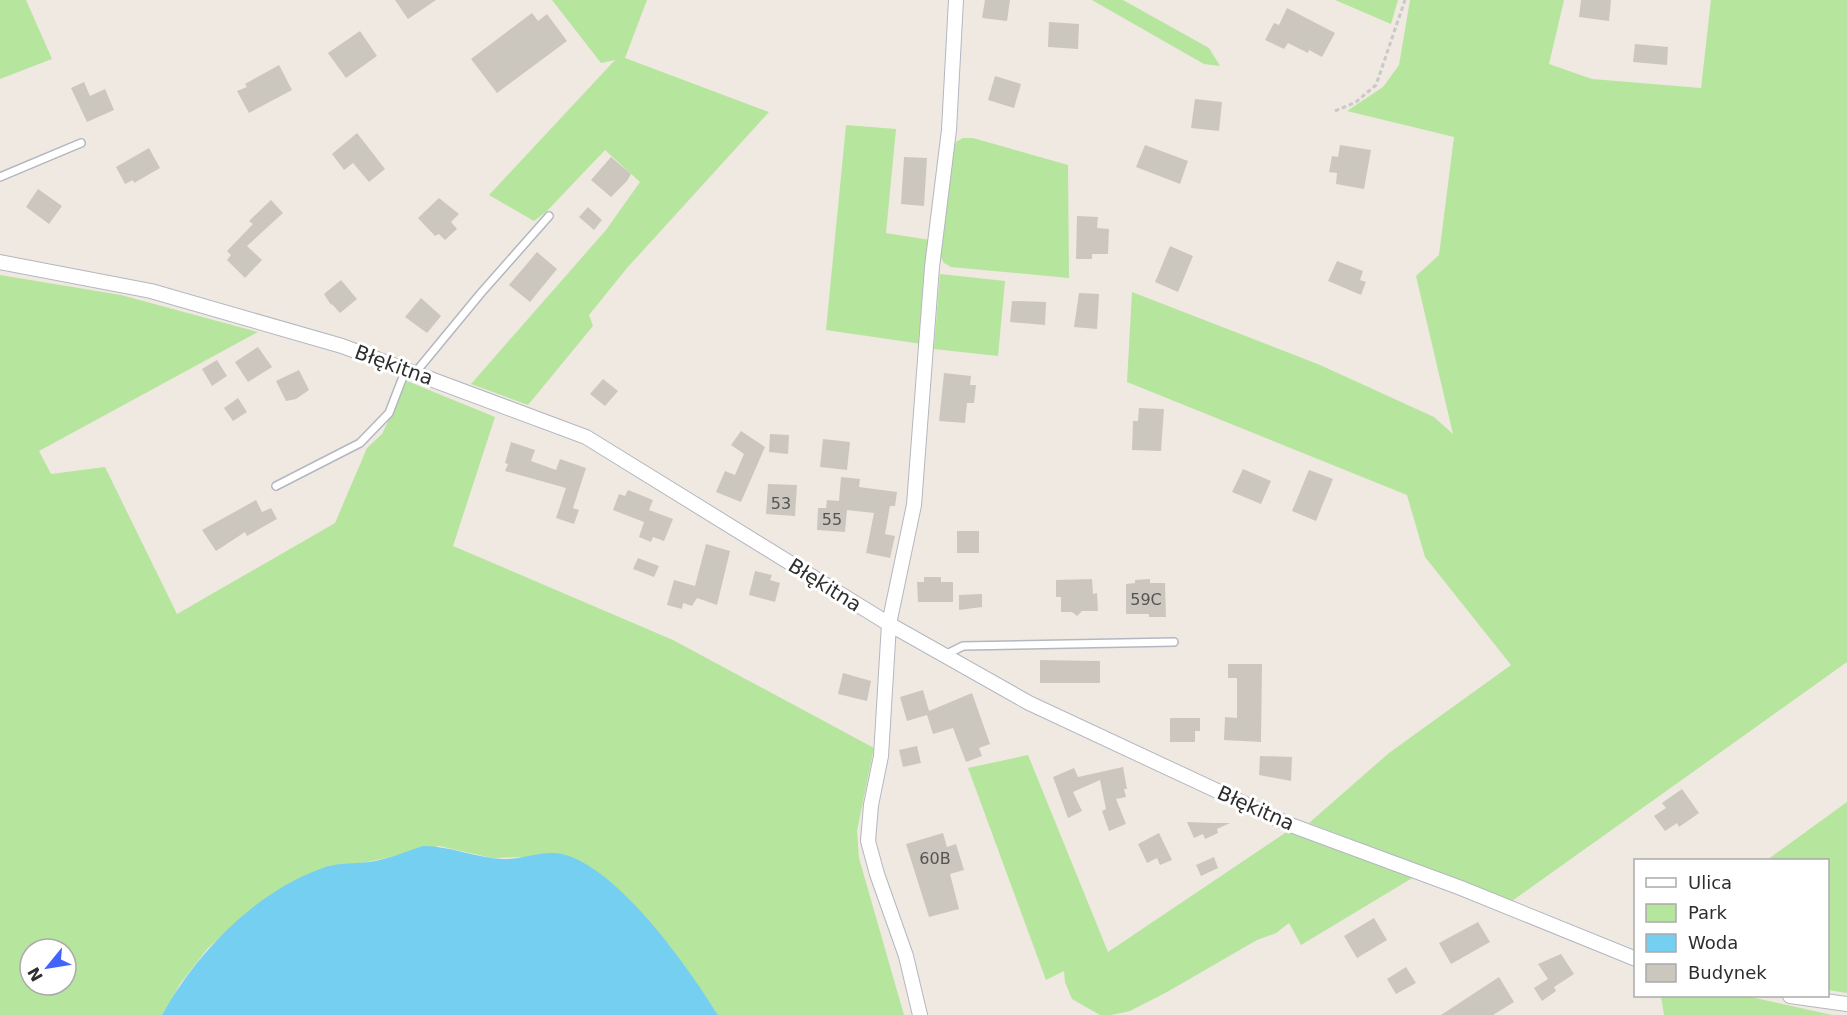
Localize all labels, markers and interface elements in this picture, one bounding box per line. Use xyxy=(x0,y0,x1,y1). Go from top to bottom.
street label: Błękitna xyxy=(352,340,436,390)
house number: 53 xyxy=(771,494,791,513)
house number: 55 xyxy=(822,510,842,529)
street label: Błękitna xyxy=(784,553,866,617)
house number: 59C xyxy=(1130,590,1162,609)
street label: Błękitna xyxy=(1214,780,1298,836)
house number: 60B xyxy=(919,849,951,868)
legend xyxy=(1634,859,1829,997)
text: Ulica xyxy=(1688,872,1732,893)
text: Park xyxy=(1688,902,1727,923)
text: Woda xyxy=(1688,932,1738,953)
north arrow xyxy=(18,937,78,997)
text: Budynek xyxy=(1688,962,1767,983)
text: N xyxy=(24,964,47,985)

